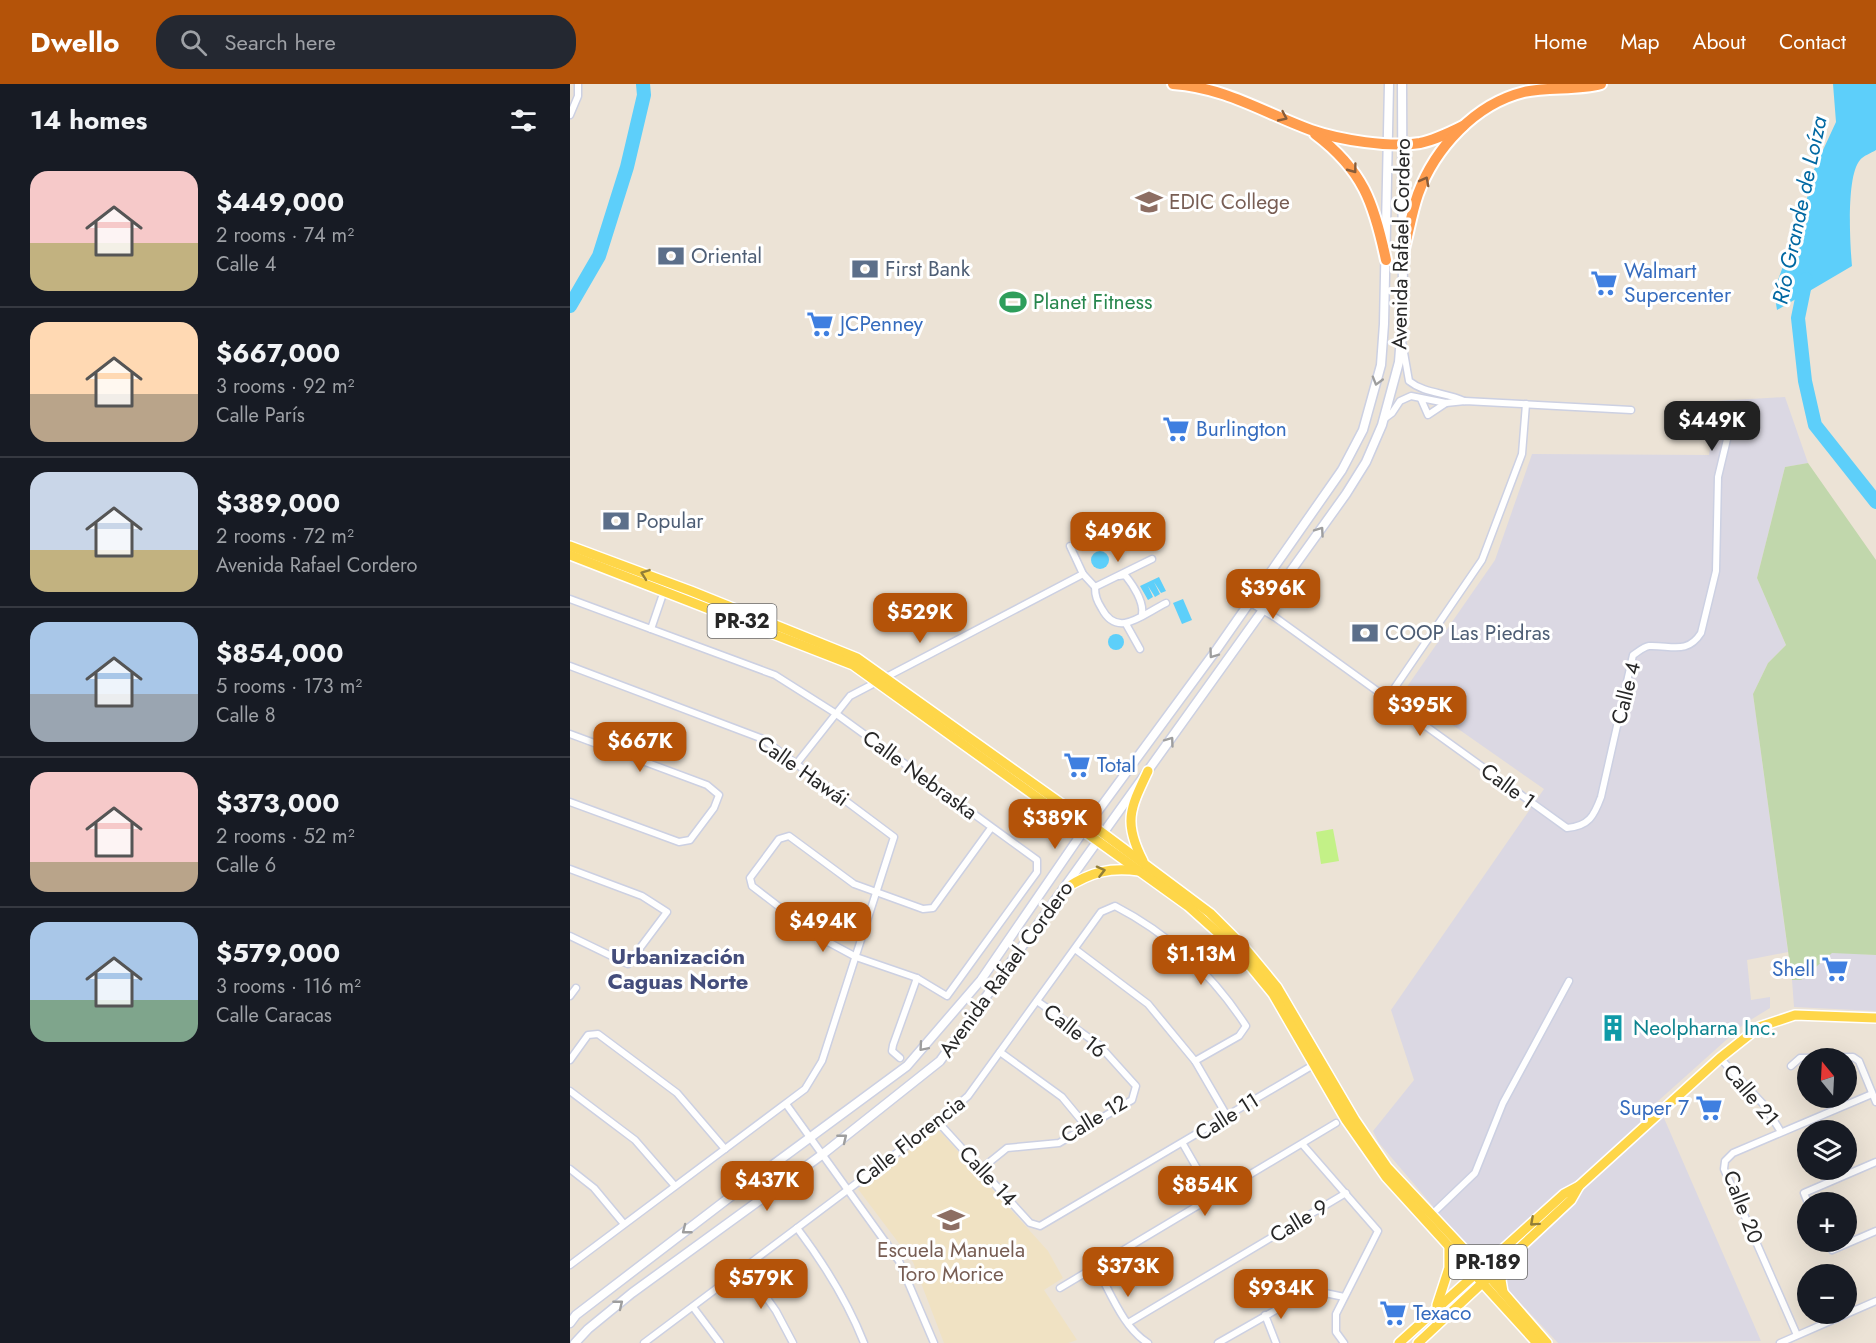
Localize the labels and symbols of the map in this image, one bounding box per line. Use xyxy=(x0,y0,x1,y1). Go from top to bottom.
one-way arrow xyxy=(1276,110,1287,122)
water label: Río Grande de Loíza xyxy=(1763,113,1835,307)
street label: Avenida Rafael Cordero xyxy=(1384,138,1418,350)
one-way arrow xyxy=(1346,163,1357,174)
one-way arrow xyxy=(1418,176,1429,187)
school or university icon: EDIC College xyxy=(1134,187,1164,217)
place label: EDIC College xyxy=(1169,187,1290,217)
bank icon: Oriental xyxy=(656,241,686,271)
place label: Oriental xyxy=(691,241,762,271)
bank icon: First Bank xyxy=(850,254,880,284)
place label: First Bank xyxy=(885,254,971,284)
place label: Walmart Supercenter xyxy=(1624,256,1732,310)
supermarket icon: Walmart Supercenter xyxy=(1589,268,1619,298)
sports icon: Planet Fitness xyxy=(998,287,1028,317)
place label: Planet Fitness xyxy=(1033,287,1152,317)
supermarket icon: JCPenney xyxy=(805,309,835,339)
place label: JCPenney xyxy=(837,309,924,339)
one-way arrow xyxy=(1371,376,1384,386)
pin: $449K xyxy=(1670,401,1754,452)
supermarket icon: Burlington xyxy=(1161,414,1191,444)
place label: Burlington xyxy=(1196,414,1287,444)
bank icon: Popular xyxy=(601,506,631,536)
place label: Popular xyxy=(636,506,704,536)
pin: $496K xyxy=(1076,512,1160,563)
one-way arrow xyxy=(1313,527,1324,538)
one-way arrow xyxy=(640,568,650,581)
pin: $396K xyxy=(1231,569,1315,620)
pin: $529K xyxy=(878,593,962,644)
road number: PR-32 xyxy=(708,604,777,638)
bank icon: COOP Las Piedras xyxy=(1350,618,1380,648)
place label: COOP Las Piedras xyxy=(1385,618,1550,648)
one-way arrow xyxy=(1209,648,1220,659)
street label: Calle 4 xyxy=(1604,659,1648,727)
pin: $395K xyxy=(1378,686,1462,737)
pin: $667K xyxy=(598,722,682,773)
street label: Calle Nebraska xyxy=(856,723,984,827)
street label: Calle Hawái xyxy=(751,728,855,814)
one-way arrow xyxy=(1163,736,1174,747)
supermarket icon: Total xyxy=(1062,750,1092,780)
place label: Total xyxy=(1097,750,1136,780)
street label: Calle 1 xyxy=(1475,756,1541,816)
pin: $389K xyxy=(1013,799,1097,850)
one-way arrow xyxy=(1096,865,1106,878)
street label: Avenida Rafael Cordero xyxy=(932,875,1080,1063)
pin: $494K xyxy=(781,902,865,953)
pin: $1.13M xyxy=(1152,935,1250,986)
district label: Urbanización Caguas Norte xyxy=(608,940,748,997)
place label: Shell xyxy=(1772,954,1815,984)
supermarket icon: Shell xyxy=(1820,954,1850,984)
street label: Calle 16 xyxy=(1037,997,1113,1065)
building icon: Neolpharna Inc. xyxy=(1598,1013,1628,1043)
place label: Neolpharna Inc. xyxy=(1633,1013,1777,1043)
one-way arrow xyxy=(919,1040,930,1051)
north arrow xyxy=(1797,1048,1857,1108)
street label: Calle 21 xyxy=(1716,1058,1786,1132)
street label: Calle 11 xyxy=(1189,1086,1265,1148)
street label: Calle 12 xyxy=(1055,1087,1133,1151)
street label: Calle Florencia xyxy=(849,1088,971,1194)
place label: Super 7 xyxy=(1619,1093,1689,1123)
supermarket icon: Super 7 xyxy=(1694,1093,1724,1123)
one-way arrow xyxy=(836,1135,847,1146)
street label: Calle 14 xyxy=(952,1139,1024,1213)
pin: $437K xyxy=(725,1161,809,1212)
pin: $854K xyxy=(1163,1166,1247,1217)
street label: Calle 20 xyxy=(1715,1166,1771,1248)
street label: Calle 9 xyxy=(1264,1192,1334,1250)
school or university icon: Escuela Manuela Toro Morice xyxy=(936,1205,966,1235)
one-way arrow xyxy=(1530,1215,1541,1226)
one-way arrow xyxy=(682,1223,693,1234)
place label: Escuela Manuela Toro Morice xyxy=(877,1235,1025,1289)
road number: PR-189 xyxy=(1449,1245,1527,1279)
pin: $373K xyxy=(1086,1247,1170,1298)
pin: $579K xyxy=(719,1259,803,1310)
pin: $934K xyxy=(1239,1269,1323,1320)
supermarket icon: Texaco xyxy=(1378,1298,1408,1328)
place label: Texaco xyxy=(1413,1298,1472,1328)
one-way arrow xyxy=(612,1300,623,1311)

